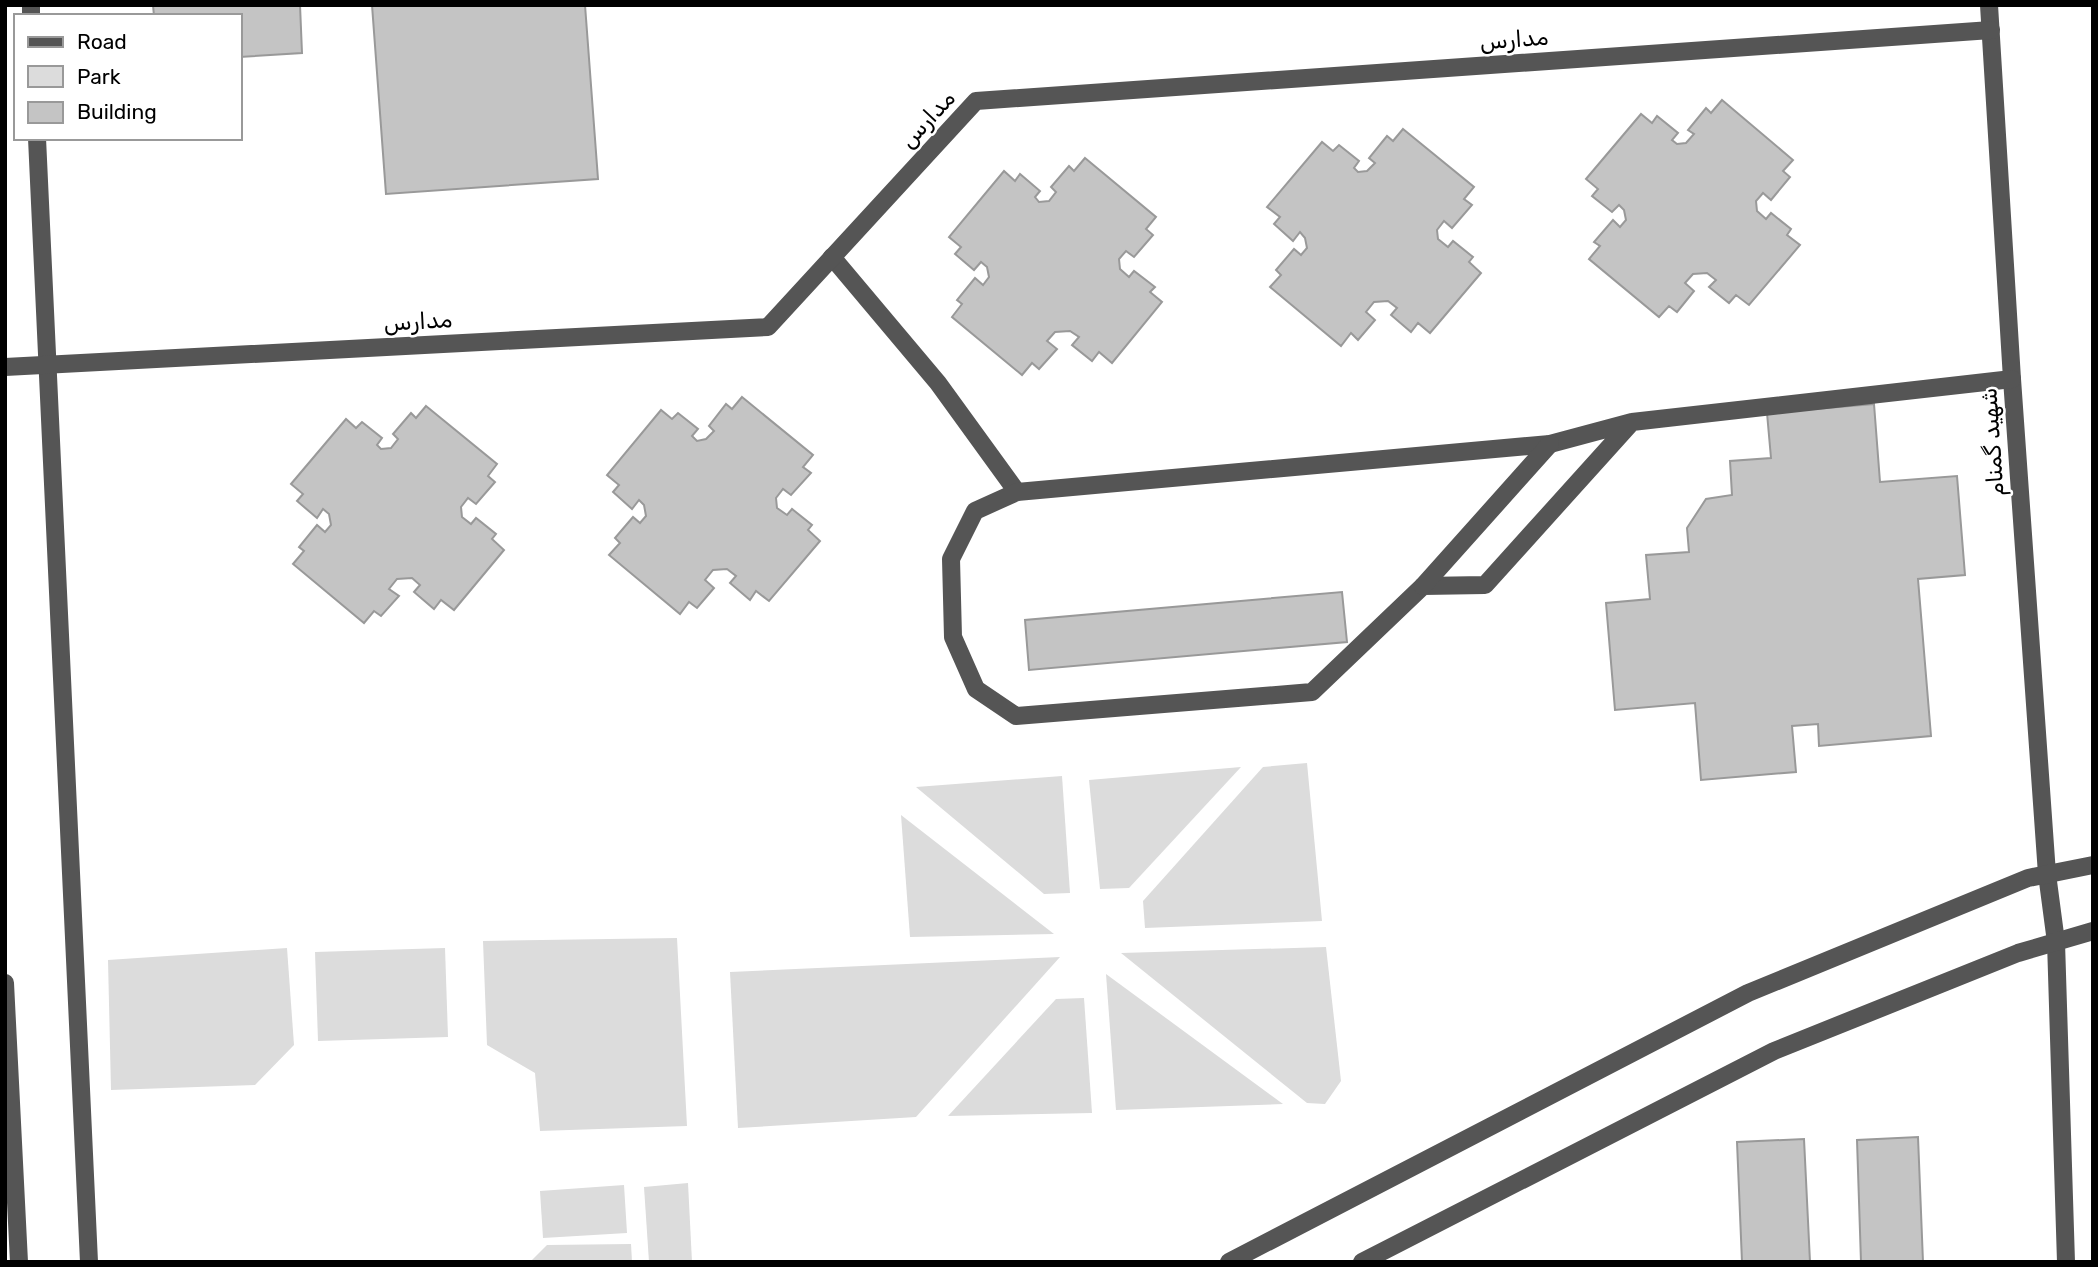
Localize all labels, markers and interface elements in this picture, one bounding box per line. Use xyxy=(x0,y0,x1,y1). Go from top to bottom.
legend xyxy=(14,14,242,140)
street label: مدارس xyxy=(1479,23,1549,55)
text: Road xyxy=(77,29,127,54)
text: Park xyxy=(77,64,121,89)
street label: مدارس xyxy=(893,84,961,154)
text: Building xyxy=(77,99,157,124)
street label: مدارس xyxy=(383,305,453,337)
street label: شهید گمنام xyxy=(1974,387,2011,497)

